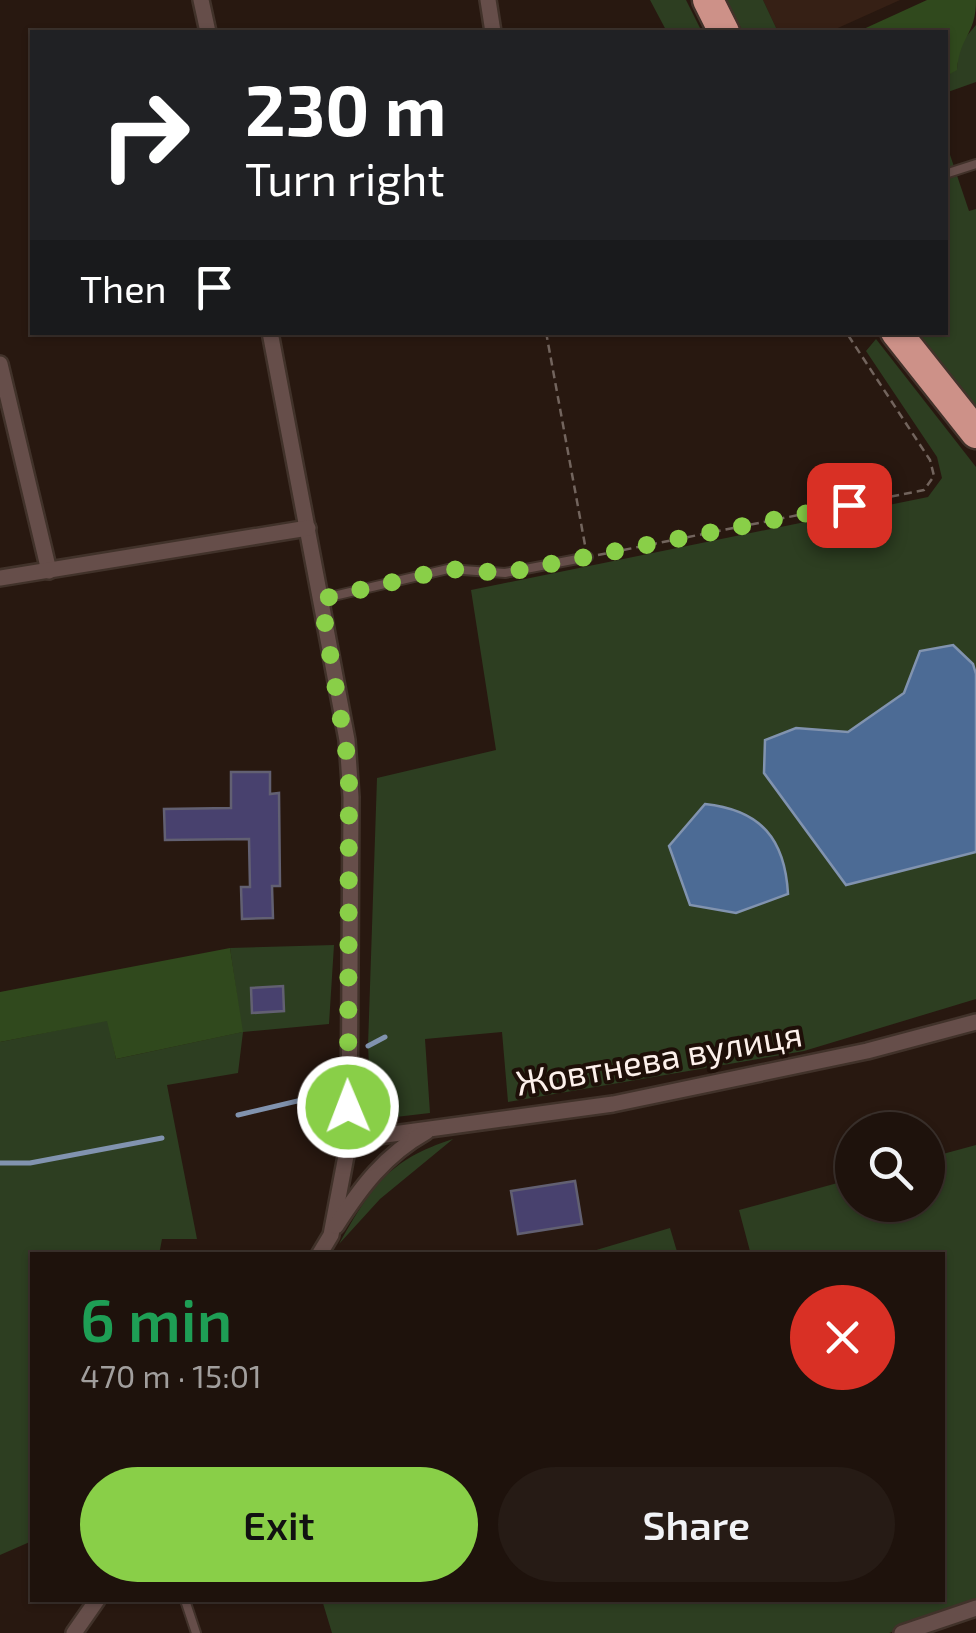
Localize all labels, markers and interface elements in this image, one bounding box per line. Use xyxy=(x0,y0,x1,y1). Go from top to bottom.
text: 230 m xyxy=(245,66,446,150)
icon: right xyxy=(80,70,210,200)
text: Turn right xyxy=(245,151,445,205)
icon: arrive xyxy=(187,260,242,315)
text: Then xyxy=(80,265,167,311)
pin xyxy=(807,463,892,548)
icon: arrive xyxy=(822,478,877,533)
street label: Жовтнева вулиця xyxy=(512,1011,805,1104)
position arrow xyxy=(296,1055,400,1159)
map controls xyxy=(835,1112,945,1222)
button: search xyxy=(835,1112,945,1222)
text: 6 min xyxy=(80,1282,232,1354)
button: close xyxy=(790,1285,895,1390)
text: 470 m · 15:01 xyxy=(80,1356,262,1394)
button: Exit xyxy=(80,1467,478,1582)
button: Share xyxy=(498,1467,895,1582)

